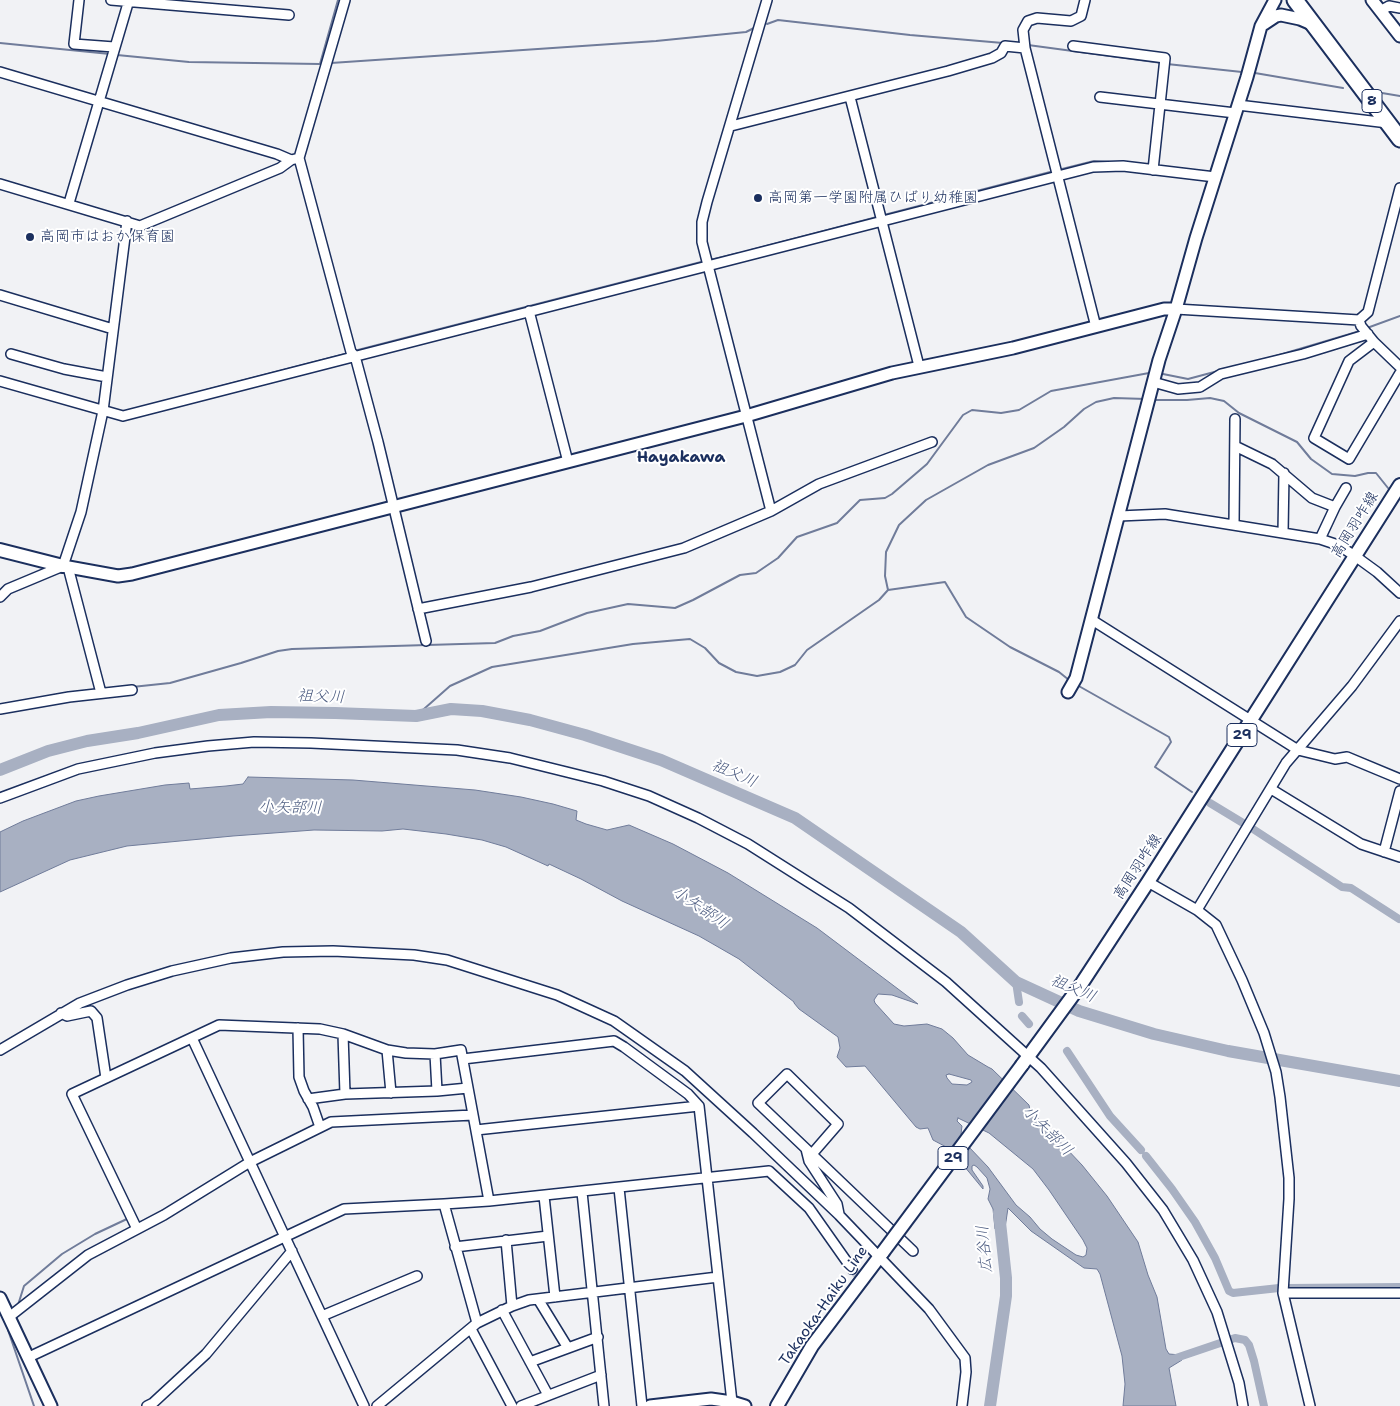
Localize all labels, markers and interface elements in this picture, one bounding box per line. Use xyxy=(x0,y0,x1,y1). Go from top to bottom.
road number: 8 xyxy=(1362,90,1382,112)
place label: 高岡第一学園附属ひばり幼稚園 xyxy=(768,189,978,207)
marker: 高岡第一学園附属ひばり幼稚園 xyxy=(752,192,764,204)
place label: 高岡市はおか保育園 xyxy=(40,228,175,246)
marker: 高岡市はおか保育園 xyxy=(24,231,36,243)
district label: Hayakawa xyxy=(637,448,725,468)
street label: 高岡羽咋線 xyxy=(1327,488,1383,562)
water label: 祖父川 xyxy=(297,687,345,707)
road number: 29 xyxy=(1227,724,1257,746)
water label: 祖父川 xyxy=(708,756,760,792)
water label: 小矢部川 xyxy=(258,798,322,818)
street label: 高岡羽咋線 xyxy=(1110,831,1166,903)
water label: 小矢部川 xyxy=(668,882,732,934)
water label: 祖父川 xyxy=(1047,971,1099,1007)
water label: 小矢部川 xyxy=(1018,1102,1076,1160)
road number: 29 xyxy=(938,1146,968,1170)
water label: 広谷川 xyxy=(973,1224,997,1274)
street label: Takaoka-Haiku Line xyxy=(776,1243,872,1369)

